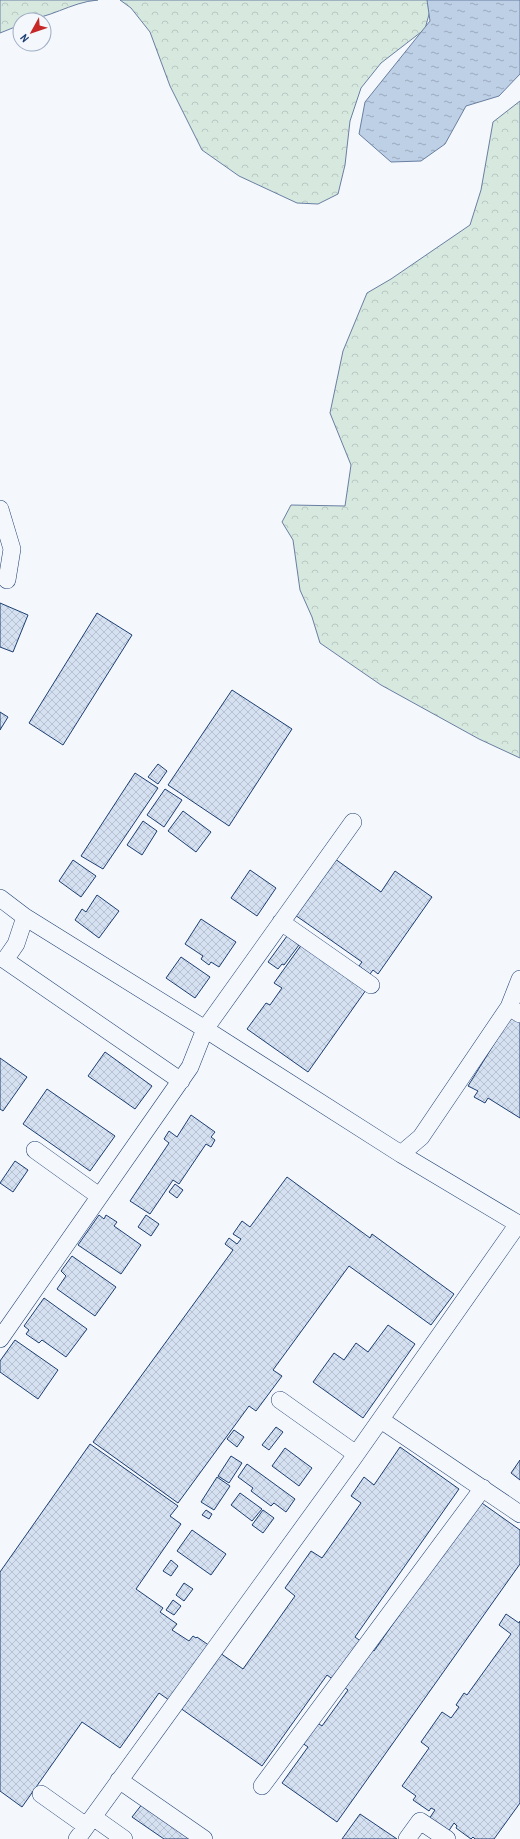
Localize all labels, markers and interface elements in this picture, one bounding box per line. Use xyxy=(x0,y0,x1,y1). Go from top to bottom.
north arrow xyxy=(12,12,52,52)
text: N xyxy=(17,31,32,45)

